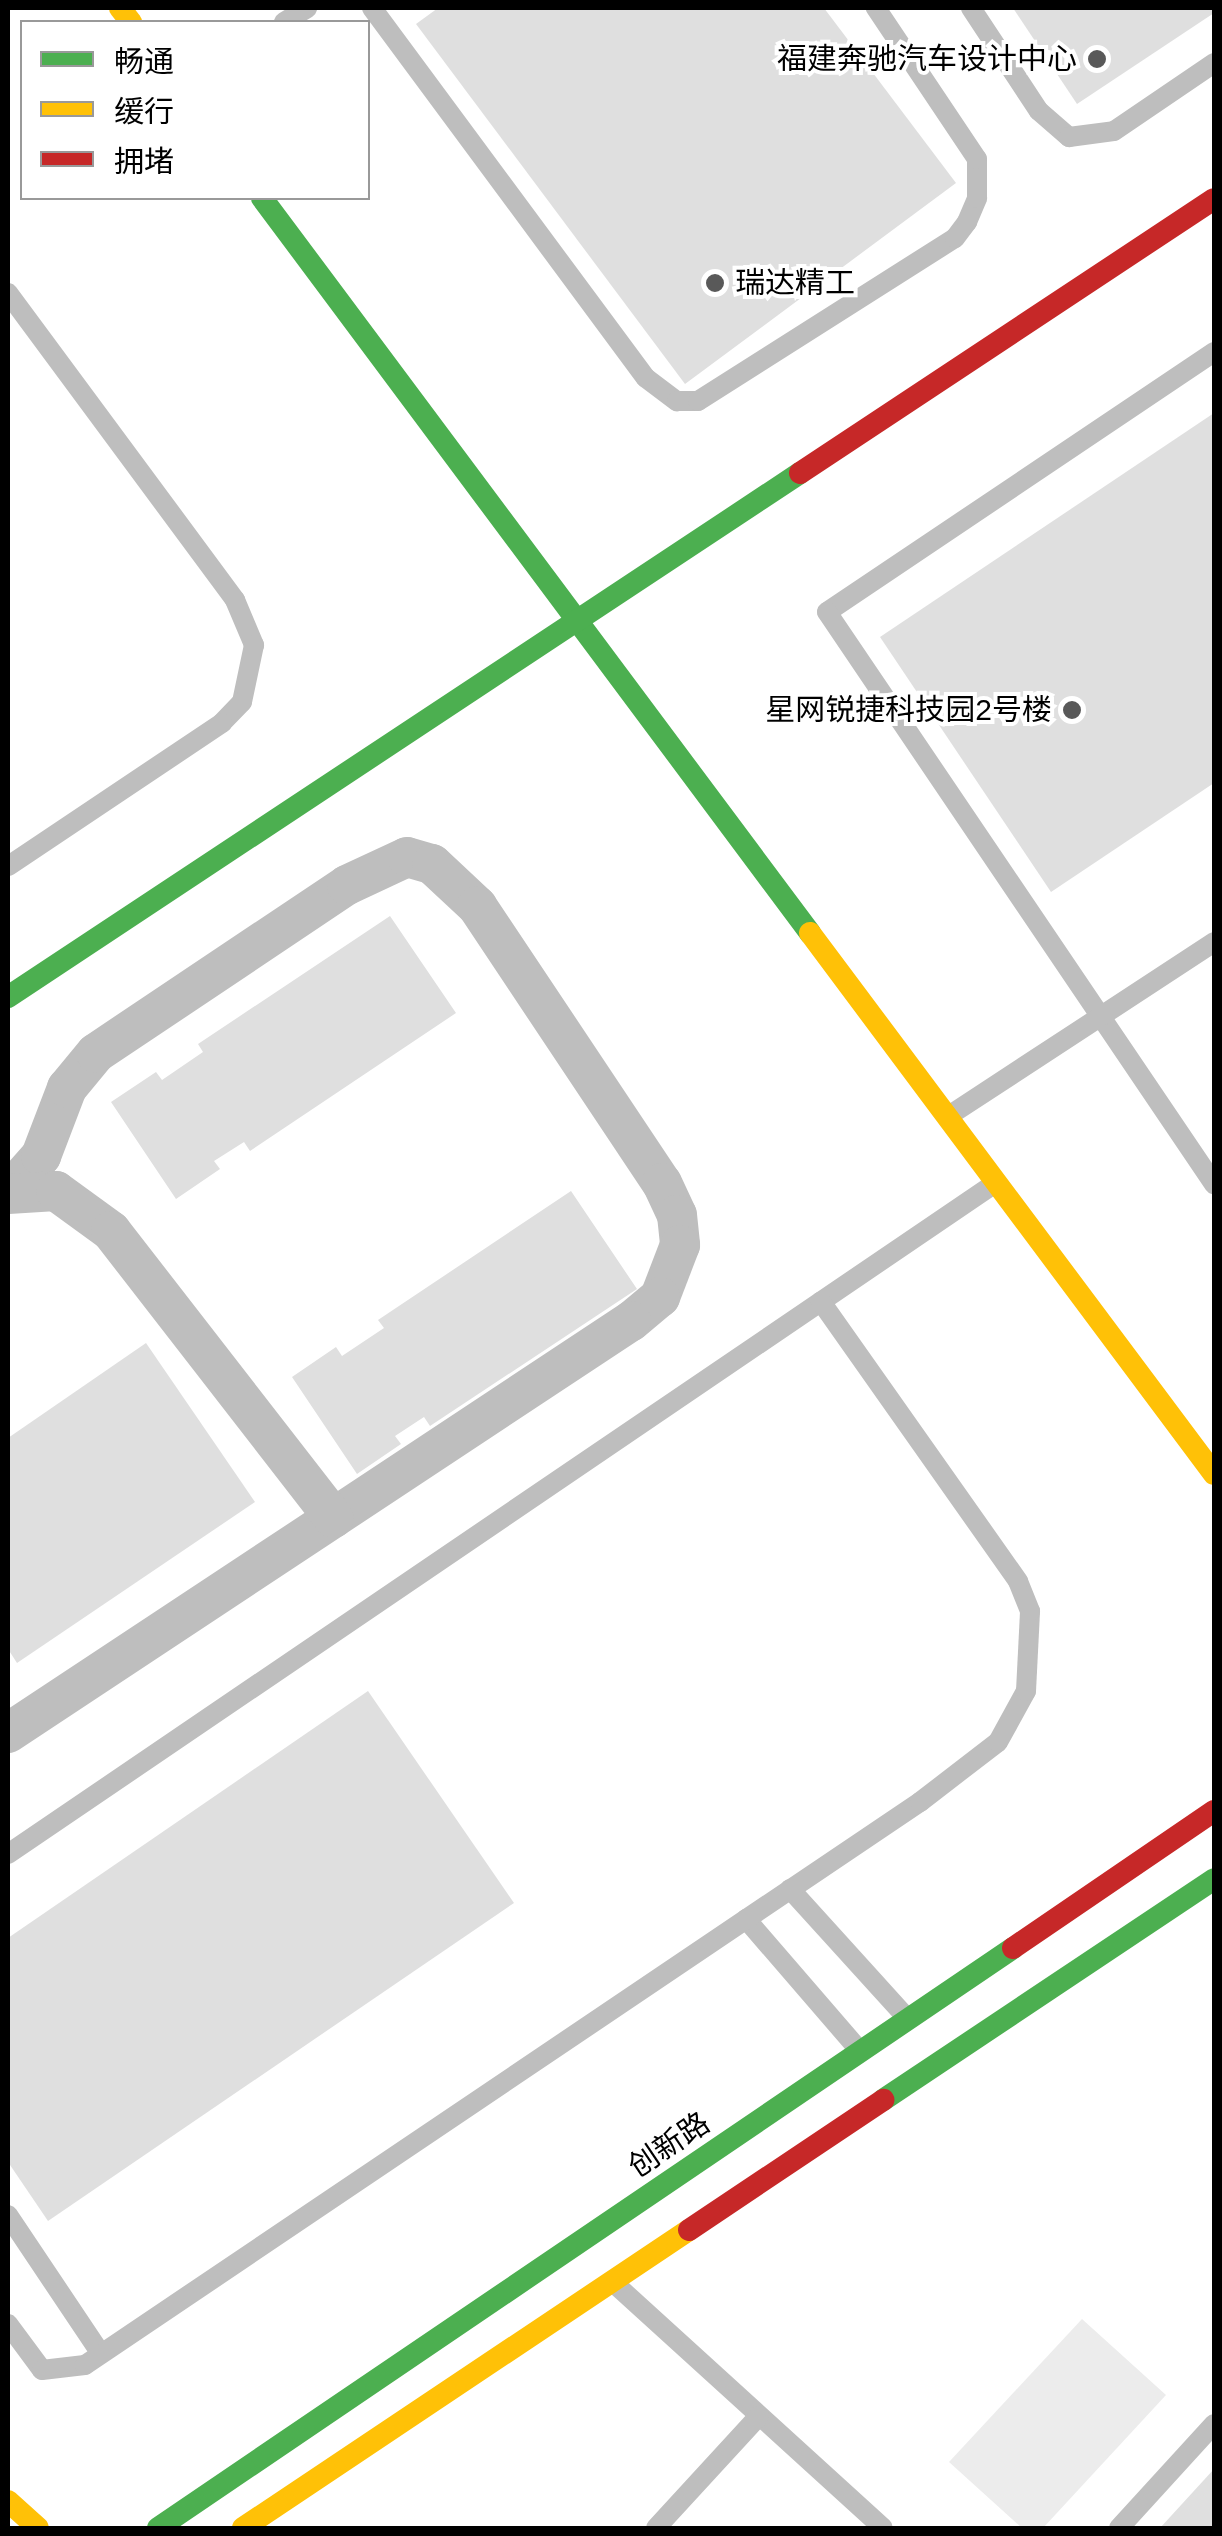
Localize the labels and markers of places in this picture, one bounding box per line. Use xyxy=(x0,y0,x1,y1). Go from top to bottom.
place label: 福建奔驰汽车设计中心 xyxy=(777,41,1077,77)
marker: 福建奔驰汽车设计中心 xyxy=(1086,48,1108,70)
place label: 瑞达精工 xyxy=(735,265,855,301)
marker: 瑞达精工 xyxy=(704,272,726,294)
place label: 星网锐捷科技园2号楼 xyxy=(765,692,1052,728)
marker: 星网锐捷科技园2号楼 xyxy=(1061,699,1083,721)

